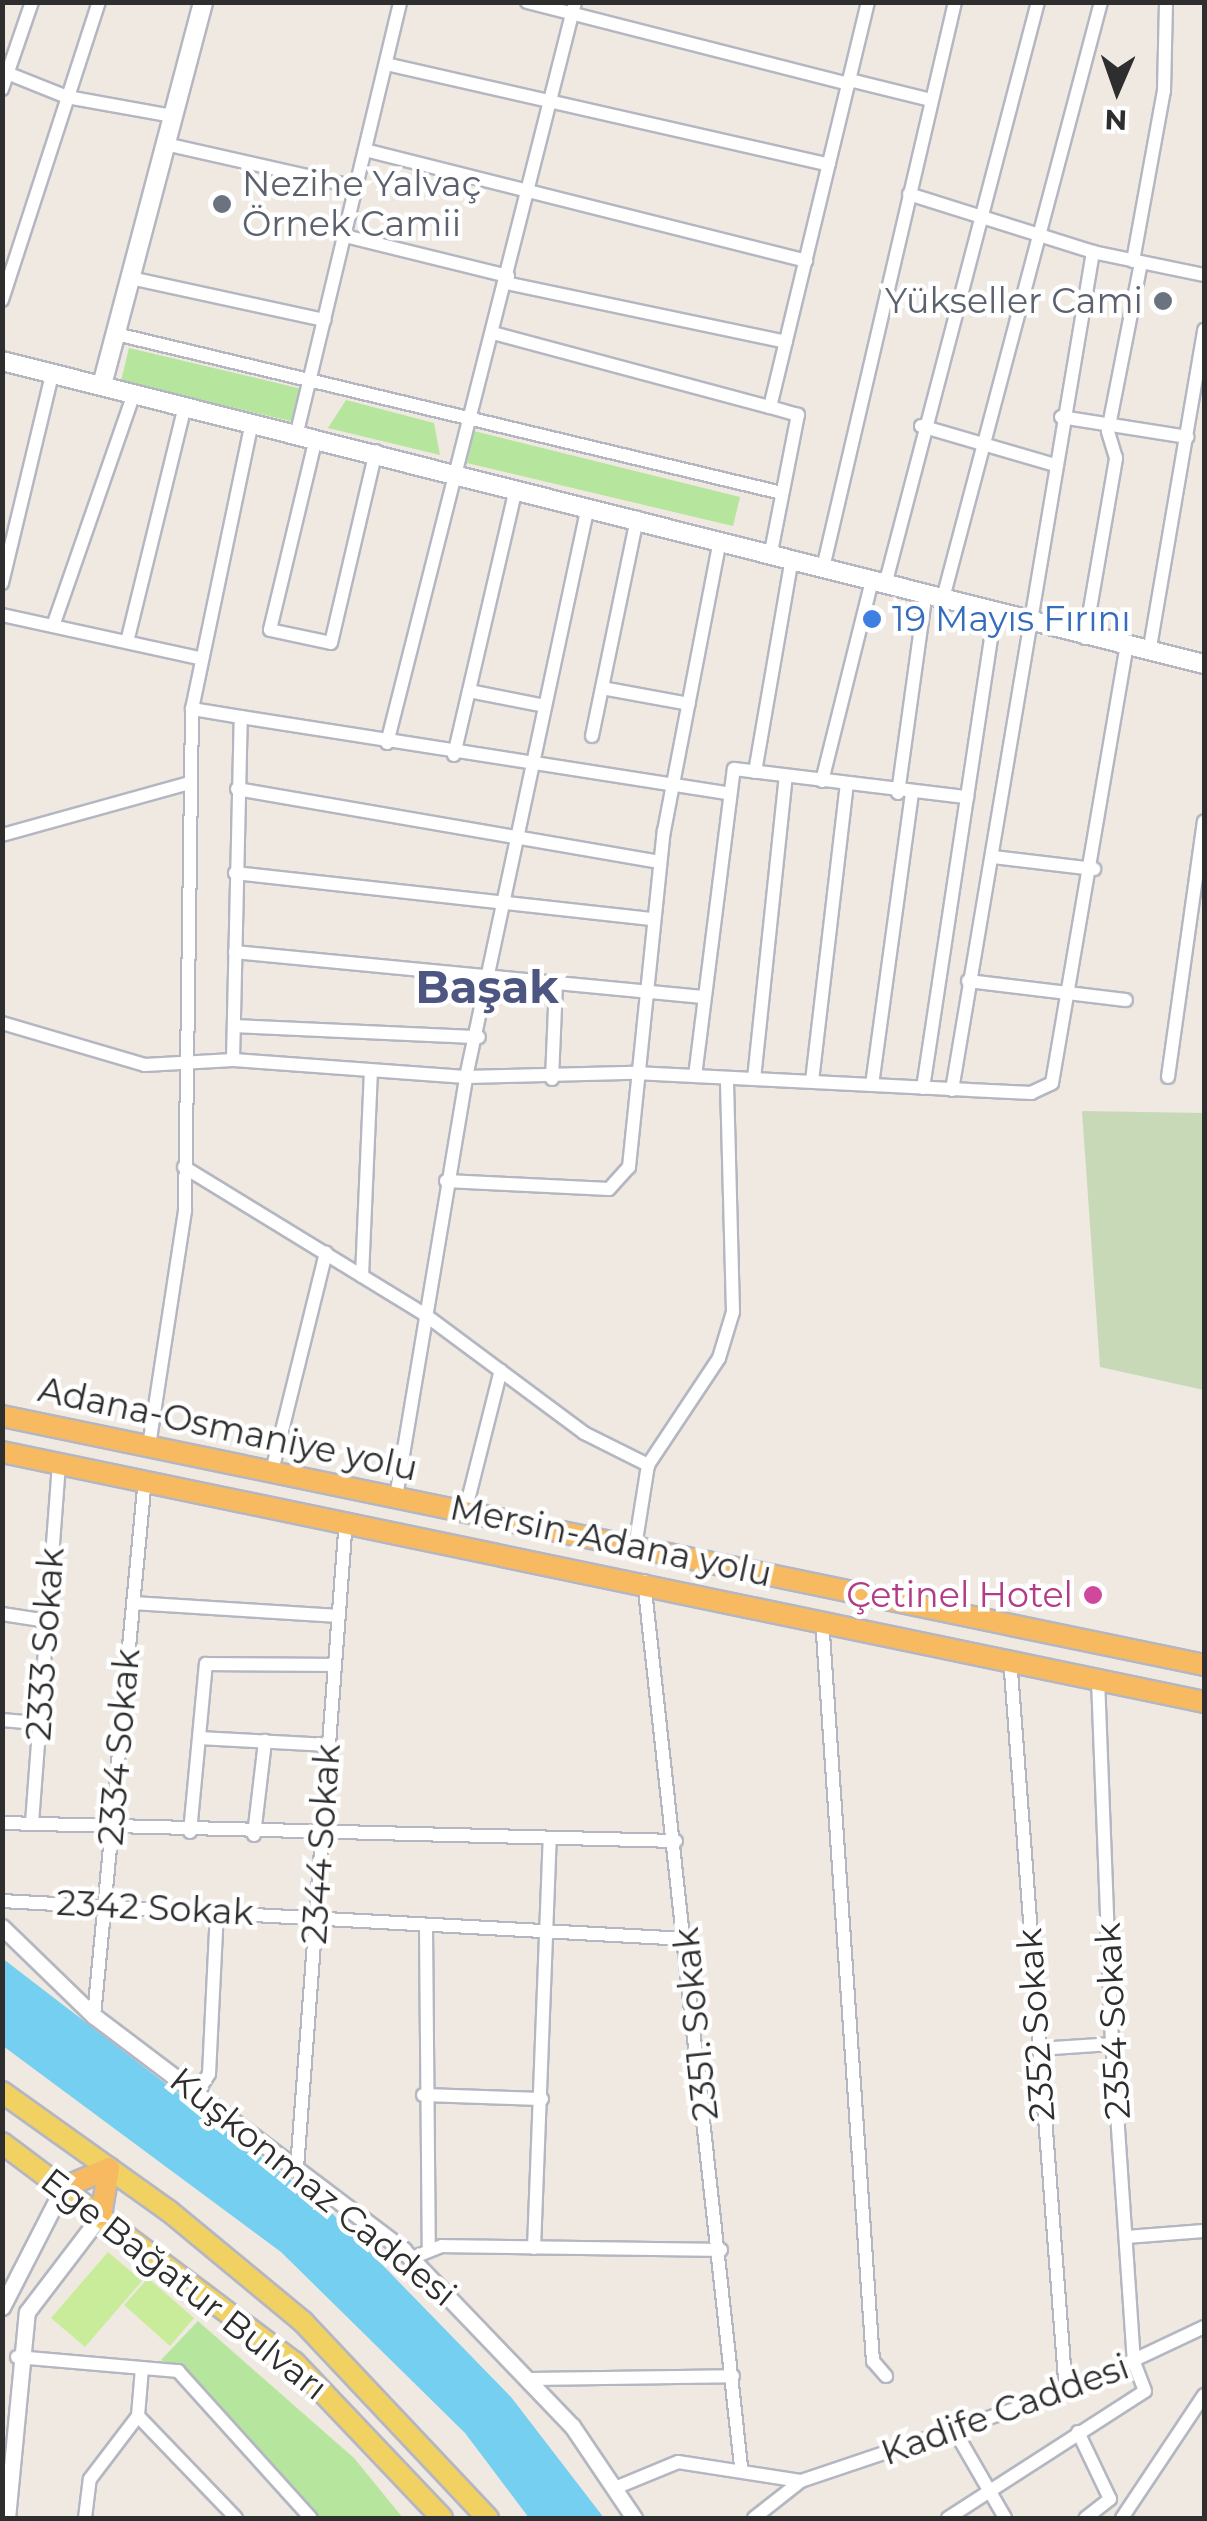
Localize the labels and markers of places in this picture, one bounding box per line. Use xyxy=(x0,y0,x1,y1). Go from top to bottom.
place label: Nezihe Yalvaç Örnek Camii xyxy=(242,163,481,245)
marker: Nezihe Yalvaç Örnek Camii xyxy=(211,193,233,215)
place label: Yükseller Cami xyxy=(885,280,1143,322)
marker: Yükseller Cami xyxy=(1152,290,1174,312)
place label: 19 Mayıs Fırını xyxy=(892,598,1131,640)
marker: 19 Mayıs Fırını xyxy=(861,608,883,630)
place label: Çetinel Hotel xyxy=(846,1574,1073,1616)
marker: Çetinel Hotel xyxy=(1082,1584,1104,1606)

